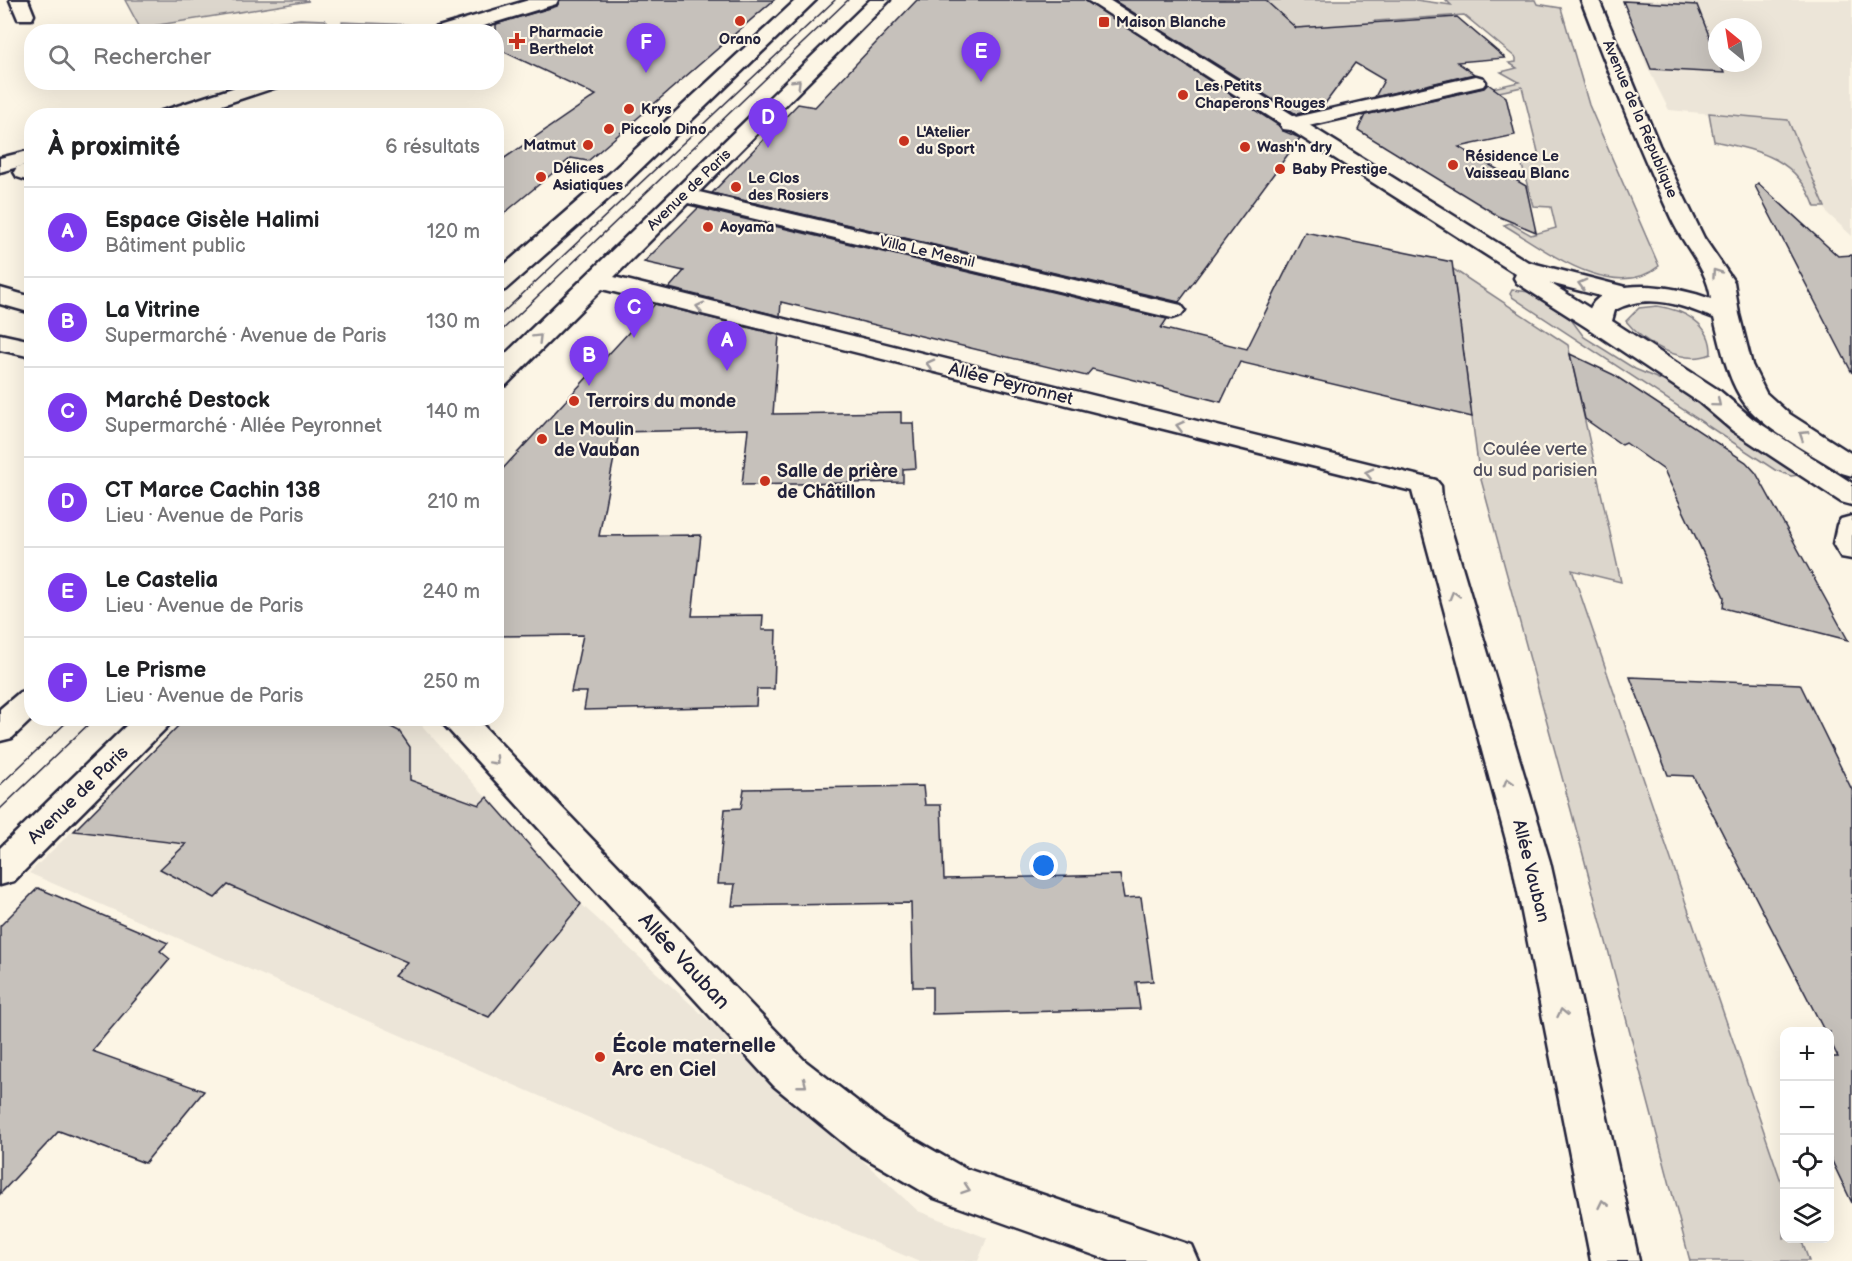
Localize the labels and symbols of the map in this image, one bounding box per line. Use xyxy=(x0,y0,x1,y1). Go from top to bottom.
place label: Maison Blanche xyxy=(1116,13,1226,32)
marker: Orano xyxy=(733,14,747,28)
marker: Maison Blanche xyxy=(1097,15,1111,29)
north arrow xyxy=(1708,18,1762,72)
place label: Pharmacie Berthelot xyxy=(529,23,603,59)
pin: F xyxy=(626,23,666,73)
place label: Orano xyxy=(719,30,762,49)
pin: E xyxy=(962,32,1000,82)
marker: Pharmacie Berthelot xyxy=(510,34,524,48)
street label: Avenue de la République xyxy=(1598,37,1682,201)
place label: Les Petits Chaperons Rouges xyxy=(1195,77,1325,113)
one-way arrow xyxy=(790,80,801,91)
marker: Les Petits Chaperons Rouges xyxy=(1176,88,1190,102)
pin: D xyxy=(748,98,788,148)
place label: Krys xyxy=(641,100,672,119)
marker: Krys xyxy=(622,102,636,116)
place label: Piccolo Dino xyxy=(621,120,707,139)
marker: Piccolo Dino xyxy=(602,122,616,136)
place label: L'Atelier du Sport xyxy=(916,123,975,159)
marker: L'Atelier du Sport xyxy=(897,134,911,148)
place label: Matmut xyxy=(523,136,576,155)
marker: Matmut xyxy=(581,138,595,152)
place label: Wash'n dry xyxy=(1257,138,1332,157)
marker: Wash'n dry xyxy=(1238,140,1252,154)
street label: Avenue de Paris xyxy=(643,145,735,235)
place label: Résidence Le Vaisseau Blanc xyxy=(1465,147,1569,183)
marker: Résidence Le Vaisseau Blanc xyxy=(1446,158,1460,172)
place label: Délices Asiatiques xyxy=(552,159,623,195)
place label: Baby Prestige xyxy=(1292,160,1388,179)
marker: Baby Prestige xyxy=(1273,162,1287,176)
place label: Le Clos des Rosiers xyxy=(748,169,829,205)
marker: Délices Asiatiques xyxy=(534,170,548,184)
marker: Le Clos des Rosiers xyxy=(729,180,743,194)
place label: Aoyama xyxy=(719,218,774,237)
marker: Aoyama xyxy=(701,220,715,234)
street label: Villa Le Mesnil xyxy=(877,232,977,272)
one-way arrow xyxy=(1712,269,1723,280)
one-way arrow xyxy=(1577,278,1587,291)
pin: C xyxy=(614,288,654,338)
one-way arrow xyxy=(695,302,705,315)
pin: A xyxy=(708,322,746,371)
one-way arrow xyxy=(531,334,542,345)
pin: B xyxy=(570,336,608,386)
street label: Allée Peyronnet xyxy=(947,358,1076,410)
one-way arrow xyxy=(925,359,935,372)
place label: Terroirs du monde xyxy=(586,391,736,412)
marker: Terroirs du monde xyxy=(567,394,581,408)
one-way arrow xyxy=(1710,396,1721,407)
place label: Le Moulin de Vauban xyxy=(554,419,640,461)
one-way arrow xyxy=(1175,421,1185,434)
one-way arrow xyxy=(1799,431,1809,443)
marker: Le Moulin de Vauban xyxy=(535,432,549,446)
park label: Coulée verte du sud parisien xyxy=(1473,439,1597,481)
place label: Salle de prière de Châtillon xyxy=(777,461,898,503)
one-way arrow xyxy=(1365,467,1375,480)
marker: Salle de prière de Châtillon xyxy=(758,474,772,488)
one-way arrow xyxy=(1449,590,1462,600)
street label: Avenue de Paris xyxy=(23,742,133,848)
one-way arrow xyxy=(488,754,499,764)
one-way arrow xyxy=(1503,777,1515,788)
street label: Allée Vauban xyxy=(1508,817,1554,925)
your location xyxy=(1029,851,1058,880)
street label: Allée Vauban xyxy=(633,908,735,1014)
one-way arrow xyxy=(1557,1008,1570,1018)
place label: École maternelle Arc en Ciel xyxy=(611,1032,776,1082)
marker: École maternelle Arc en Ciel xyxy=(593,1050,607,1064)
one-way arrow xyxy=(796,1077,807,1088)
one-way arrow xyxy=(960,1182,971,1195)
one-way arrow xyxy=(1597,1199,1610,1209)

